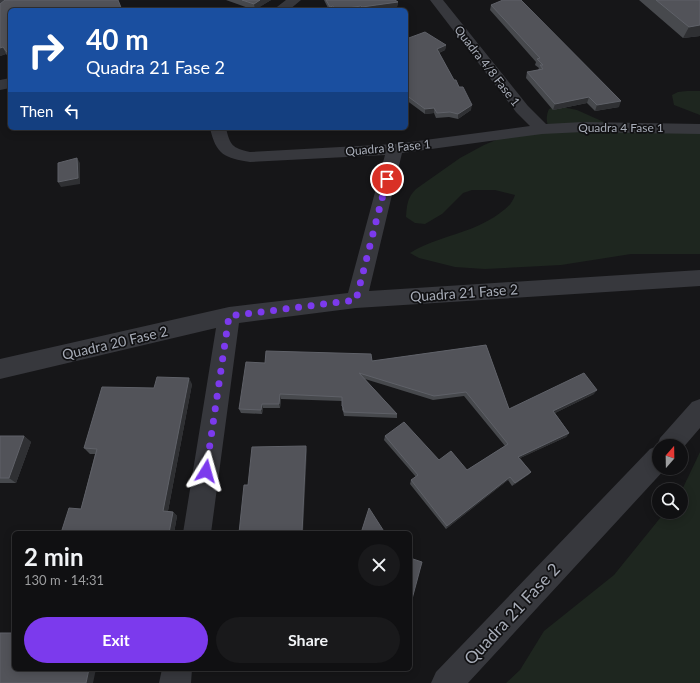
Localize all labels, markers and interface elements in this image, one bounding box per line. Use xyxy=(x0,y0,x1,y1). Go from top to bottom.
text: 40 m xyxy=(86,22,149,56)
street label: Quadra 4/8 Fase 1 xyxy=(451,22,524,109)
icon: right xyxy=(20,24,72,76)
text: Quadra 21 Fase 2 xyxy=(86,56,225,78)
icon: left xyxy=(61,100,83,122)
text: Then xyxy=(20,102,53,120)
street label: Quadra 4 Fase 1 xyxy=(578,120,664,135)
street label: Quadra 8 Fase 1 xyxy=(345,136,431,159)
pin xyxy=(370,162,404,196)
icon: arrive xyxy=(376,168,398,190)
street label: Quadra 21 Fase 2 xyxy=(409,280,518,305)
street label: Quadra 20 Fase 2 xyxy=(60,322,169,363)
north arrow xyxy=(652,439,688,475)
map controls xyxy=(652,439,688,519)
position arrow xyxy=(185,450,227,492)
button: search xyxy=(652,483,688,519)
text: 2 min xyxy=(24,542,84,571)
button: close xyxy=(358,544,400,586)
street label: Quadra 21 Fase 2 xyxy=(459,558,564,669)
text: 130 m · 14:31 xyxy=(24,572,104,588)
button: Exit xyxy=(24,617,208,663)
button: Share xyxy=(216,617,400,663)

